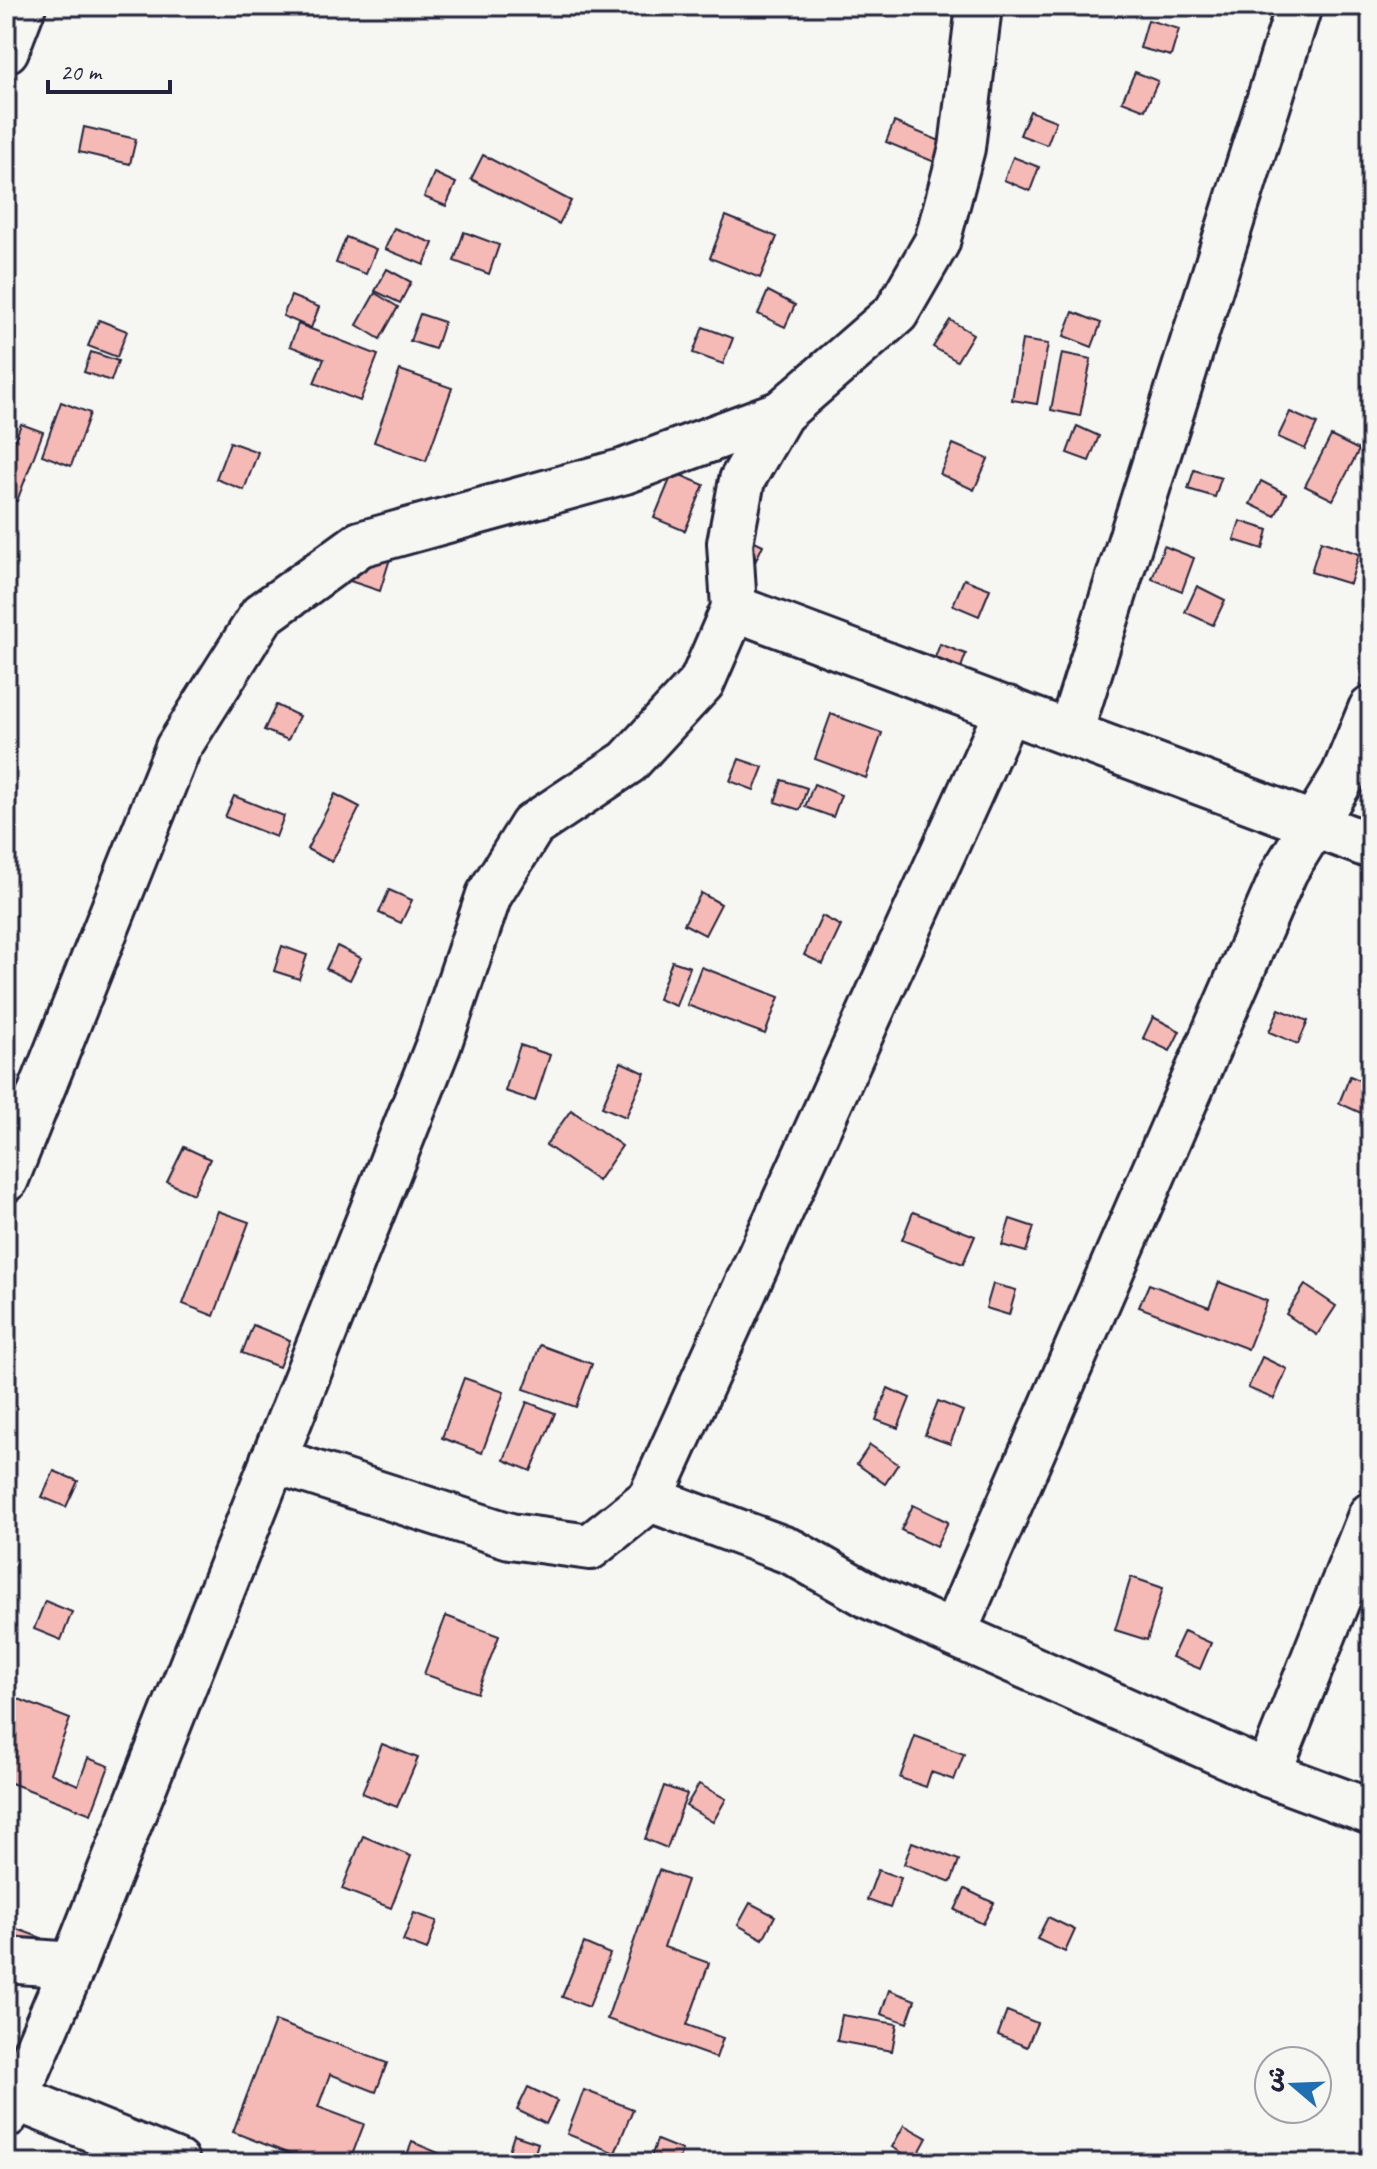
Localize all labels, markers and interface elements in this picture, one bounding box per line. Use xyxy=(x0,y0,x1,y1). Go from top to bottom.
scale bar xyxy=(48,44,170,94)
text: 20 m xyxy=(60,57,103,87)
north arrow xyxy=(1253,2045,1333,2125)
text: ش xyxy=(1258,2063,1292,2095)

